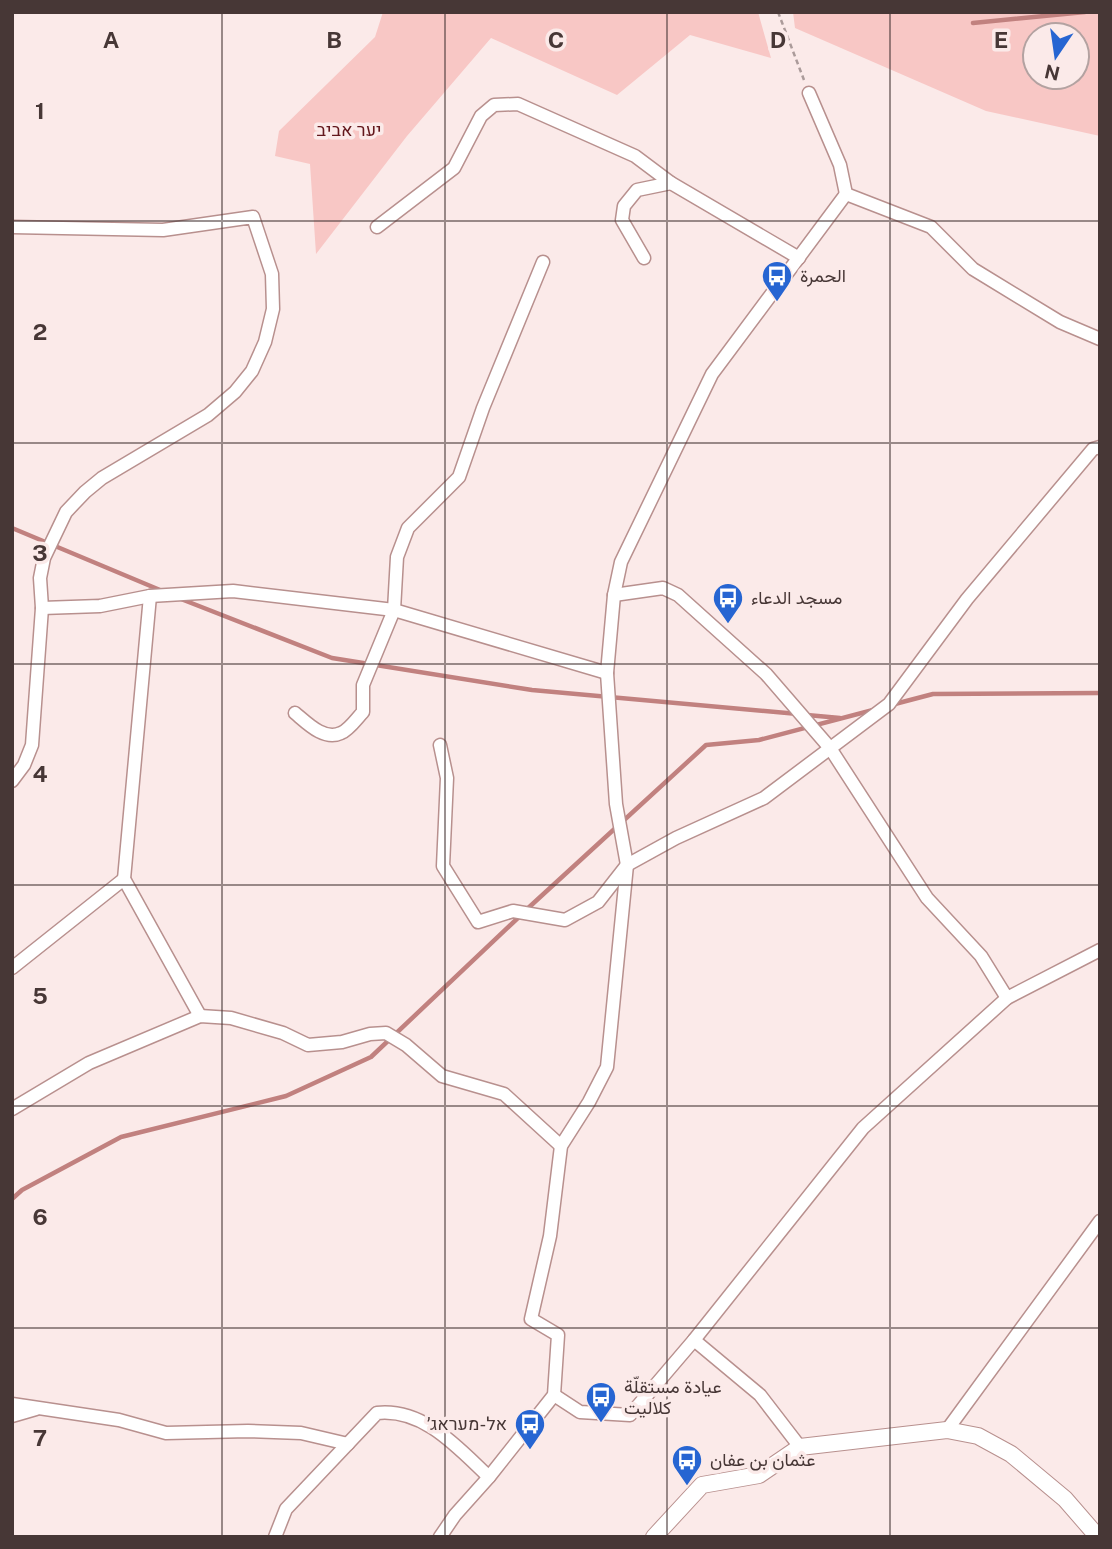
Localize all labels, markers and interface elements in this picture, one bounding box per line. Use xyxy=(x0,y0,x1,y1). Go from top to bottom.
north arrow xyxy=(1021,21,1091,91)
text: A xyxy=(103,26,120,53)
text: B xyxy=(326,26,342,53)
text: C xyxy=(548,26,564,53)
text: D xyxy=(770,26,786,53)
text: E xyxy=(994,26,1008,53)
text: N xyxy=(1042,60,1062,85)
text: 1 xyxy=(35,97,45,124)
park label: יער אביב xyxy=(316,119,382,140)
bus stop icon: الحمرة xyxy=(760,259,794,303)
place label: الحمرة xyxy=(800,265,846,287)
text: 2 xyxy=(33,318,47,345)
text: 3 xyxy=(32,539,48,566)
bus stop icon: مسجد الدعاء xyxy=(711,581,745,625)
place label: مسجد الدعاء xyxy=(751,587,842,608)
text: 4 xyxy=(32,760,48,787)
text: 5 xyxy=(32,982,48,1009)
text: 6 xyxy=(32,1203,48,1230)
place label: عيادة مستقلّة كلاليت xyxy=(624,1376,722,1418)
bus stop icon: عيادة مستقلّة كلاليت xyxy=(584,1380,618,1424)
bus stop icon: אל-מעראג׳ xyxy=(513,1407,547,1451)
place label: אל-מעראג׳ xyxy=(427,1413,507,1434)
text: 7 xyxy=(33,1424,47,1451)
bus stop icon: عثمان بن عفان xyxy=(670,1443,704,1487)
place label: عثمان بن عفان xyxy=(710,1449,815,1471)

